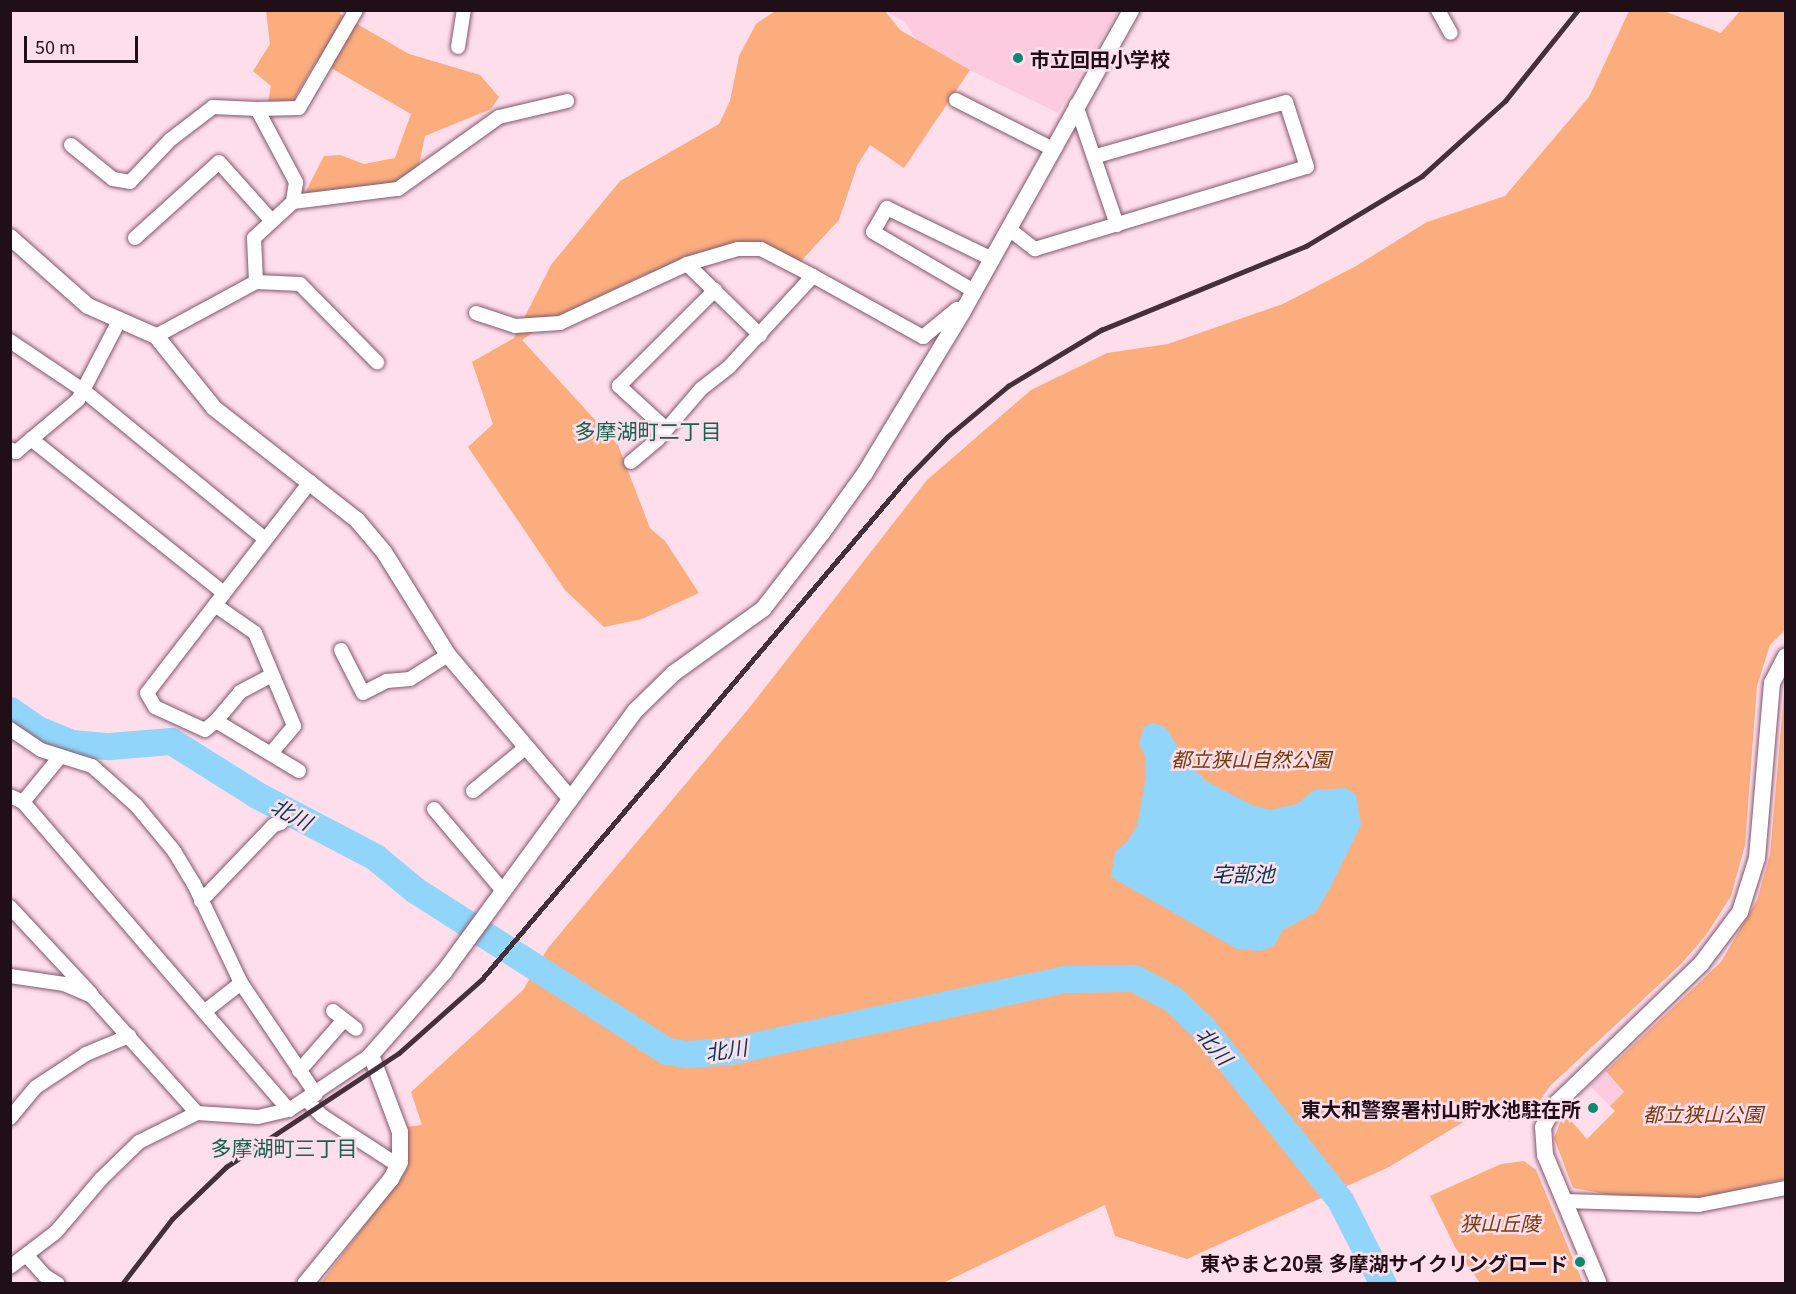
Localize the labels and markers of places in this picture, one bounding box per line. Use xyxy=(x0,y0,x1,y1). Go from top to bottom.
place label: 市立回田小学校 xyxy=(1030,46,1170,70)
marker: 市立回田小学校 xyxy=(1011,51,1025,65)
place label: 東大和警察署村山貯水池駐在所 xyxy=(1301,1096,1581,1120)
marker: 東大和警察署村山貯水池駐在所 xyxy=(1586,1101,1600,1115)
place label: 東やまと20景 多摩湖サイクリングロード xyxy=(1200,1250,1568,1274)
marker: 東やまと20景 多摩湖サイクリングロード xyxy=(1573,1255,1587,1269)

